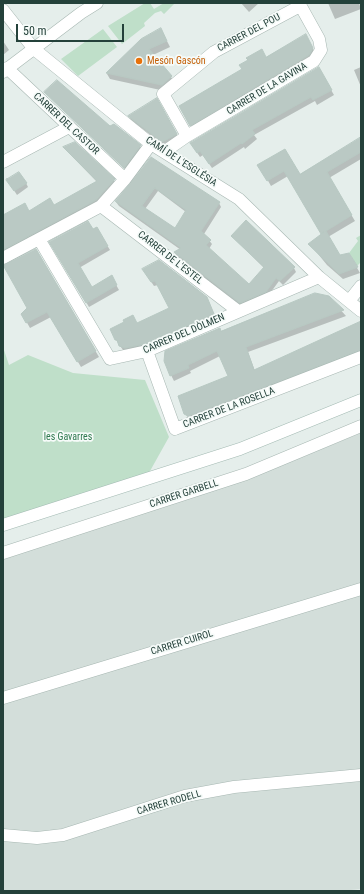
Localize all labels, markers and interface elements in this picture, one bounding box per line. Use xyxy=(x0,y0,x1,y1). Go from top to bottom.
street label: CARRER DEL POU xyxy=(215,11,283,55)
scale bar xyxy=(18,16,126,42)
text: 50 m xyxy=(23,24,47,38)
place label: Mesón Gascón xyxy=(147,55,206,67)
marker: Mesón Gascón xyxy=(134,56,144,66)
street label: CARRER DE LA GAVINA xyxy=(225,60,309,118)
street label: CARRER DEL CASTOR xyxy=(31,91,101,157)
street label: CAMÍ DE L'ESGLÉSIA xyxy=(143,134,219,190)
street label: CARRER DE L'ESTEL xyxy=(135,229,205,287)
street label: CARRER DEL DÒLMEN xyxy=(141,311,227,357)
street label: CARRER DE LA ROSELLA xyxy=(181,385,277,431)
park label: les Gavarres xyxy=(44,431,92,443)
street label: CARRER GARBELL xyxy=(148,477,220,511)
street label: CARRER CUIROL xyxy=(149,628,215,658)
street label: CARRER RODELL xyxy=(136,788,202,818)

